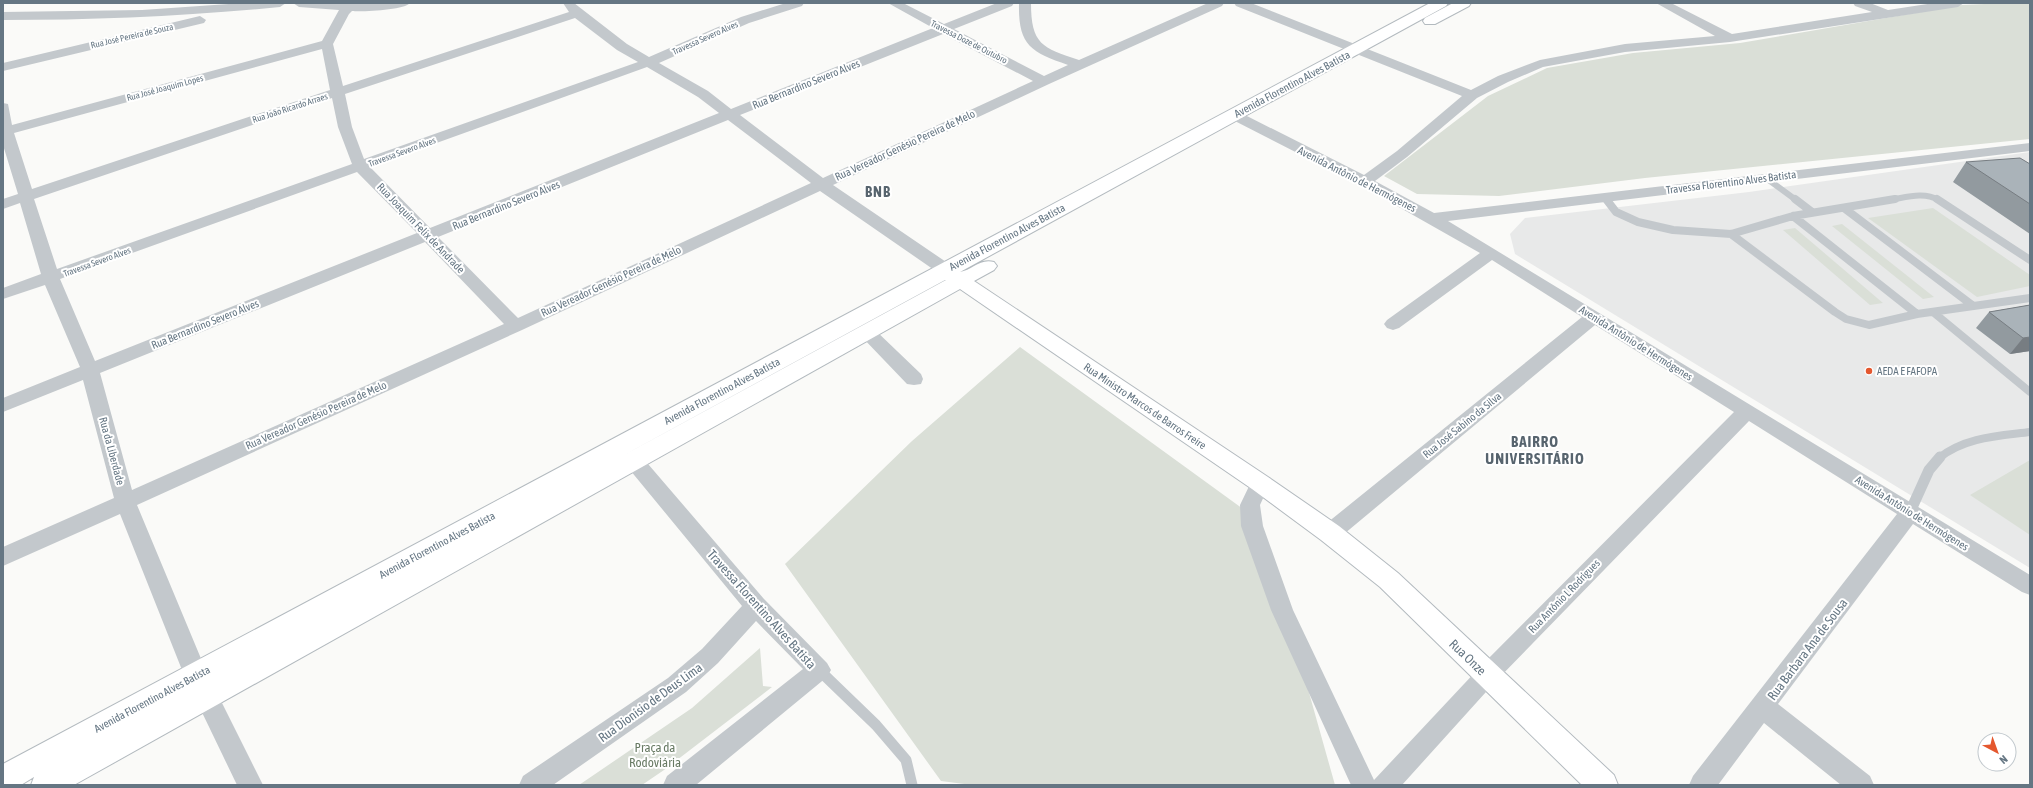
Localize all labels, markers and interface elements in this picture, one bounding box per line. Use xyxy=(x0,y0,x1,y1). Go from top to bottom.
street label: Travessa Doze de Outubro xyxy=(929,18,1009,66)
street label: Travessa Severo Alves xyxy=(671,19,739,57)
street label: Rua José Pereira de Souza xyxy=(90,22,174,50)
street label: Avenida Florentino Alves Batista xyxy=(1232,48,1352,120)
street label: Rua Bernardino Severo Alves xyxy=(751,57,862,111)
street label: Rua José Joaquim Lopes xyxy=(126,73,204,103)
street label: Rua João Ricardo Arraes xyxy=(251,91,329,125)
street label: Rua Vereador Genésio Pereira de Melo xyxy=(833,107,977,183)
street label: Travessa Severo Alves xyxy=(367,135,437,169)
street label: Avenida Antônio de Hermógenes xyxy=(1296,144,1418,214)
street label: Travessa Florentino Alves Batista xyxy=(1665,168,1797,196)
street label: Rua Bernardino Severo Alves xyxy=(451,178,562,232)
street label: Rua Joaquim Felix de Andrade xyxy=(375,181,467,275)
district label: BNB xyxy=(865,183,891,200)
street label: Avenida Florentino Alves Batista xyxy=(947,201,1067,273)
street label: Rua Vereador Genésio Pereira de Melo xyxy=(539,243,683,319)
street label: Travessa Severo Alves xyxy=(62,245,132,279)
street label: Rua Bernardino Severo Alves xyxy=(150,297,261,351)
street label: Avenida Antônio de Hermógenes xyxy=(1577,303,1695,383)
street label: Avenida Florentino Alves Batista xyxy=(662,355,782,427)
street label: Rua Ministro Marcos de Barros Freire xyxy=(1082,361,1208,451)
place label: AEDA E FAFOPA xyxy=(1877,365,1938,377)
marker: AEDA E FAFOPA xyxy=(1864,366,1874,376)
street label: Rua Vereador Genésio Pereira de Melo xyxy=(244,378,388,452)
street label: Rua José Sabino da Silva xyxy=(1420,390,1504,460)
street label: Rua da Liberdade xyxy=(97,416,127,486)
district label: BAIRRO UNIVERSITÁRIO xyxy=(1485,433,1585,467)
street label: Avenida Antônio de Hermógenes xyxy=(1853,473,1971,553)
street label: Avenida Florentino Alves Batista xyxy=(377,509,497,581)
street label: Travessa Florentino Alves Batista xyxy=(704,547,819,672)
street label: Rua Antônio L Rodrigues xyxy=(1526,557,1602,635)
street label: Rua Barbara Ana de Sousa xyxy=(1764,596,1850,703)
street label: Rua Onze xyxy=(1446,636,1489,678)
street label: Rua Dionísio de Deus Lima xyxy=(595,660,705,745)
street label: Avenida Florentino Alves Batista xyxy=(92,663,212,735)
north arrow xyxy=(1977,732,2017,772)
park label: Praça da Rodoviária xyxy=(629,740,681,770)
text: N xyxy=(1997,753,2010,766)

